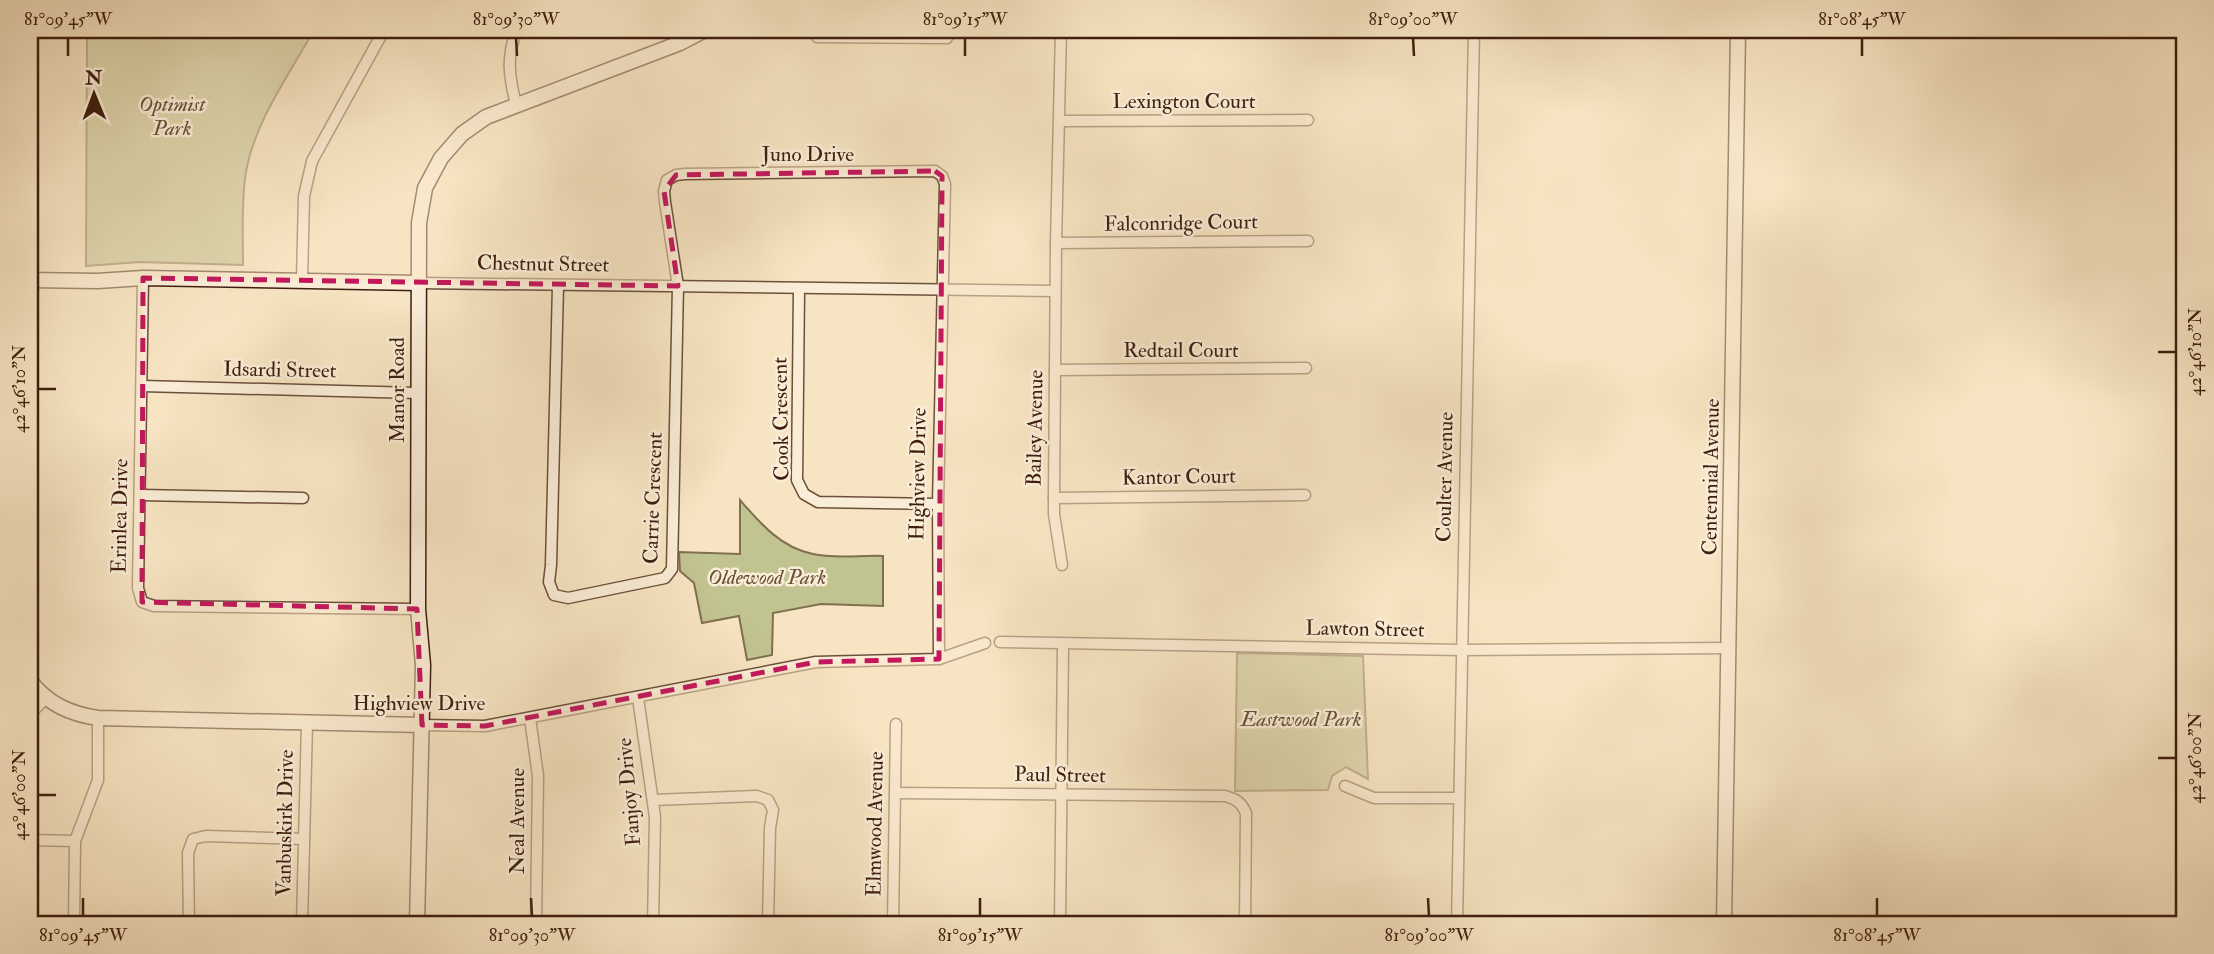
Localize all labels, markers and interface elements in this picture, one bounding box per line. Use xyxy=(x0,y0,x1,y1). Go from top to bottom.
text: 81°09'45"W xyxy=(24,8,113,31)
text: 81°09'30"W xyxy=(473,8,560,31)
text: 81°09'15"W xyxy=(923,8,1008,31)
text: 81°09'00"W xyxy=(1369,8,1458,31)
text: 81°08'45"W xyxy=(1818,8,1906,31)
north arrow xyxy=(60,60,130,130)
text: N xyxy=(84,66,103,90)
street label: Lexington Court xyxy=(1112,88,1256,115)
park label: Optimist Park xyxy=(139,91,206,142)
street label: Juno Drive xyxy=(761,141,854,168)
street label: Falconridge Court xyxy=(1104,208,1258,238)
street label: Chestnut Street xyxy=(477,249,610,279)
text: 42°46'10"N xyxy=(2184,308,2207,396)
street label: Manor Road xyxy=(384,336,411,443)
street label: Redtail Court xyxy=(1123,337,1239,364)
text: 42°46'10"N xyxy=(8,345,31,433)
street label: Idsardi Street xyxy=(223,356,337,384)
street label: Cook Crescent xyxy=(766,357,796,481)
street label: Bailey Avenue xyxy=(1020,369,1050,486)
street label: Centennial Avenue xyxy=(1696,398,1726,556)
street label: Highview Drive xyxy=(903,407,933,541)
street label: Coulter Avenue xyxy=(1430,411,1460,542)
street label: Carrie Crescent xyxy=(637,431,669,564)
street label: Erinlea Drive xyxy=(106,458,135,574)
street label: Kantor Court xyxy=(1122,463,1236,491)
park label: Oldewood Park xyxy=(708,564,826,591)
street label: Lawton Street xyxy=(1305,614,1425,644)
street label: Highview Drive xyxy=(353,690,486,717)
park label: Eastwood Park xyxy=(1239,706,1361,733)
text: 42°46'00"N xyxy=(2184,712,2207,804)
street label: Fanjoy Drive xyxy=(611,737,647,847)
text: 42°46'00"N xyxy=(8,749,31,841)
street label: Vanbuskirk Drive xyxy=(270,749,300,897)
street label: Elmwood Avenue xyxy=(860,751,890,897)
street label: Paul Street xyxy=(1014,761,1106,789)
street label: Neal Avenue xyxy=(504,768,531,874)
text: 81°09'45"W xyxy=(39,924,128,947)
text: 81°09'30"W xyxy=(489,924,576,947)
text: 81°09'15"W xyxy=(938,924,1023,947)
text: 81°09'00"W xyxy=(1385,924,1474,947)
text: 81°08'45"W xyxy=(1833,924,1921,947)

